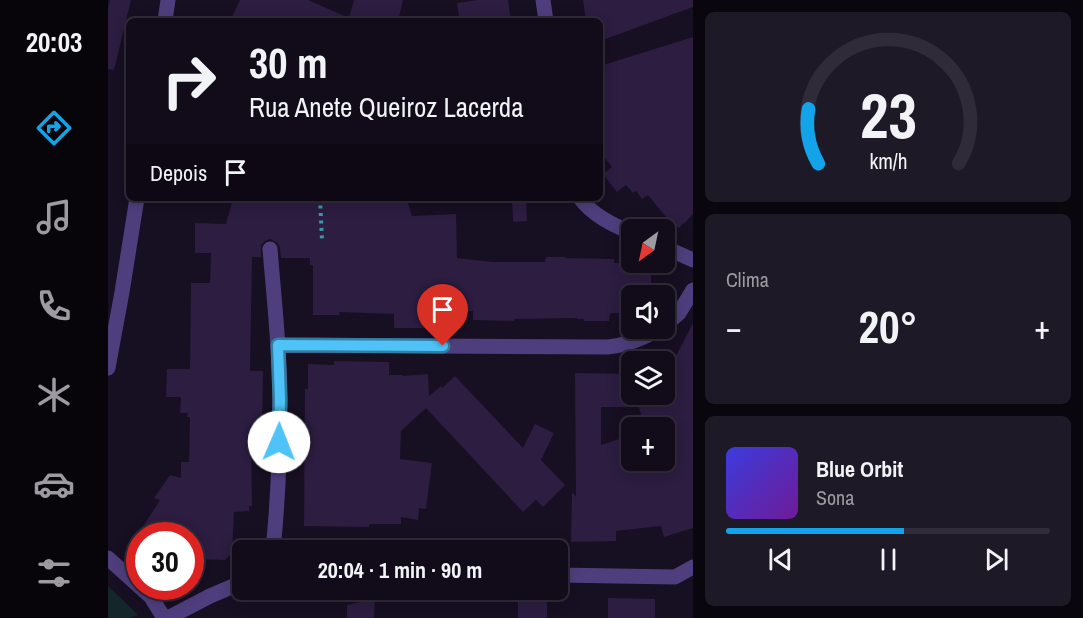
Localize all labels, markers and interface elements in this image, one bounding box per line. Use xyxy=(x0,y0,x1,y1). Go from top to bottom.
text: 20:03 xyxy=(26,24,82,60)
text: 30 m xyxy=(249,35,328,91)
icon: right xyxy=(150,42,228,120)
text: 23 xyxy=(860,73,916,157)
text: Rua Anete Queiroz Lacerda xyxy=(249,89,523,125)
icon: directions xyxy=(33,107,75,149)
text: km/h xyxy=(869,147,907,176)
icon: arrive xyxy=(219,156,252,189)
text: Depois xyxy=(150,158,207,188)
icon: music xyxy=(33,196,75,238)
north arrow xyxy=(621,219,675,273)
map controls xyxy=(621,219,675,471)
text: Clima xyxy=(726,266,769,293)
pin xyxy=(417,284,468,346)
icon: phone xyxy=(33,285,75,327)
button: sound xyxy=(621,285,675,339)
icon: arrive xyxy=(426,293,459,326)
text: 20° xyxy=(858,296,918,357)
text: − xyxy=(726,305,742,349)
text: + xyxy=(1034,305,1050,349)
button: layers xyxy=(621,351,675,405)
icon: climate xyxy=(33,374,75,416)
position arrow xyxy=(247,410,311,474)
button: + xyxy=(621,417,675,471)
text: Blue Orbit xyxy=(816,454,903,484)
icon: car xyxy=(33,463,75,505)
text: Sona xyxy=(816,484,854,511)
speed limit sign: 30 xyxy=(126,522,204,600)
icon: previous xyxy=(764,543,797,576)
icon: pause xyxy=(872,543,905,576)
icon: next xyxy=(980,543,1013,576)
icon: filters xyxy=(33,552,75,594)
text: 20:04 · 1 min · 90 m xyxy=(318,555,482,585)

